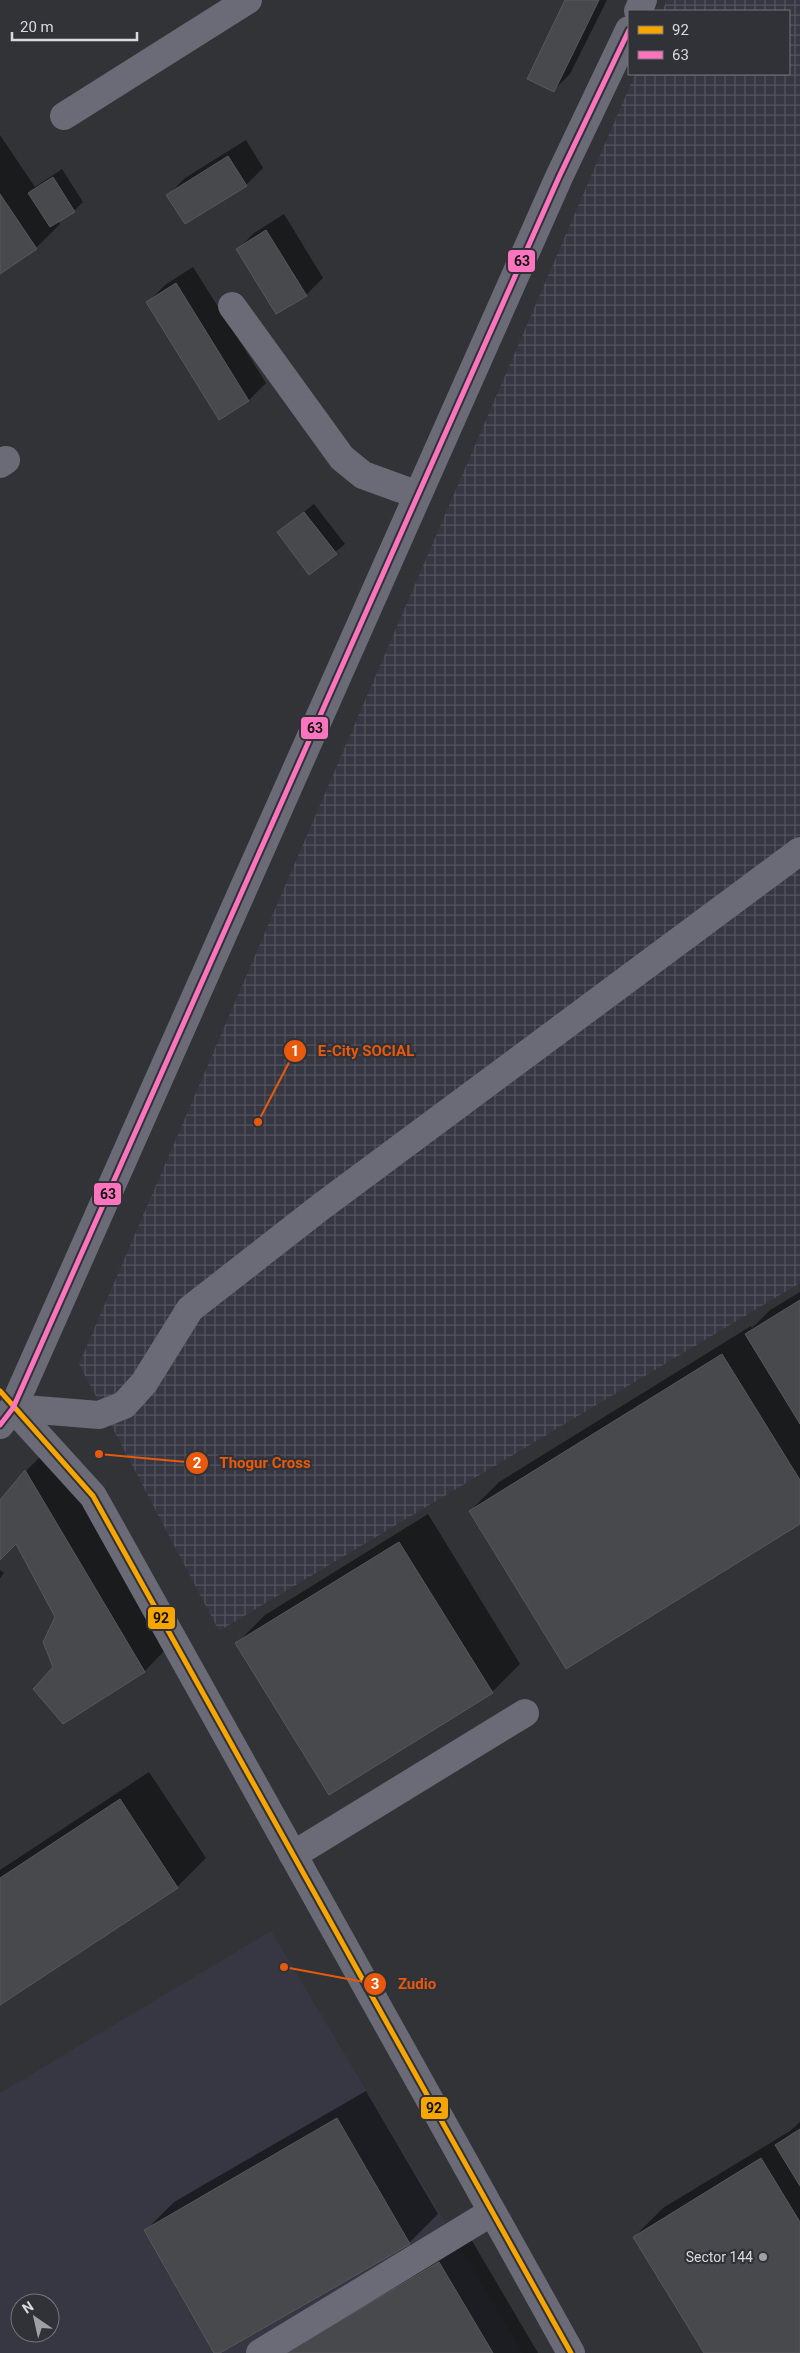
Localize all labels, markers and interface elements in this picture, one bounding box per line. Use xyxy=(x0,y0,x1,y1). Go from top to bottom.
scale bar xyxy=(12,10,138,42)
legend xyxy=(628,10,790,75)
text: 20 m xyxy=(20,18,54,36)
text: 92 xyxy=(672,21,689,39)
text: 63 xyxy=(672,46,689,64)
line badge: 63 xyxy=(507,249,536,273)
text: 63 xyxy=(514,253,530,269)
line badge: 63 xyxy=(300,716,329,740)
text: 63 xyxy=(307,720,323,736)
callout: E-City SOCIAL xyxy=(283,1036,424,1066)
text: 1 xyxy=(291,1042,299,1060)
text: E-City SOCIAL xyxy=(318,1042,414,1060)
line badge: 63 xyxy=(93,1182,122,1206)
text: 63 xyxy=(100,1186,116,1202)
callout: Thogur Cross xyxy=(184,1448,321,1478)
text: 2 xyxy=(193,1454,202,1472)
text: Thogur Cross xyxy=(219,1454,311,1472)
line badge: 92 xyxy=(147,1606,176,1630)
text: 92 xyxy=(153,1610,169,1626)
callout: Zudio xyxy=(363,1969,446,1999)
text: 3 xyxy=(371,1975,379,1993)
text: Zudio xyxy=(398,1975,436,1993)
line badge: 92 xyxy=(420,2096,449,2120)
text: 92 xyxy=(426,2100,442,2116)
place label: Sector 144 xyxy=(686,2249,753,2265)
marker: Sector 144 xyxy=(757,2251,769,2263)
north arrow xyxy=(10,2293,60,2343)
text: N xyxy=(19,2298,36,2317)

